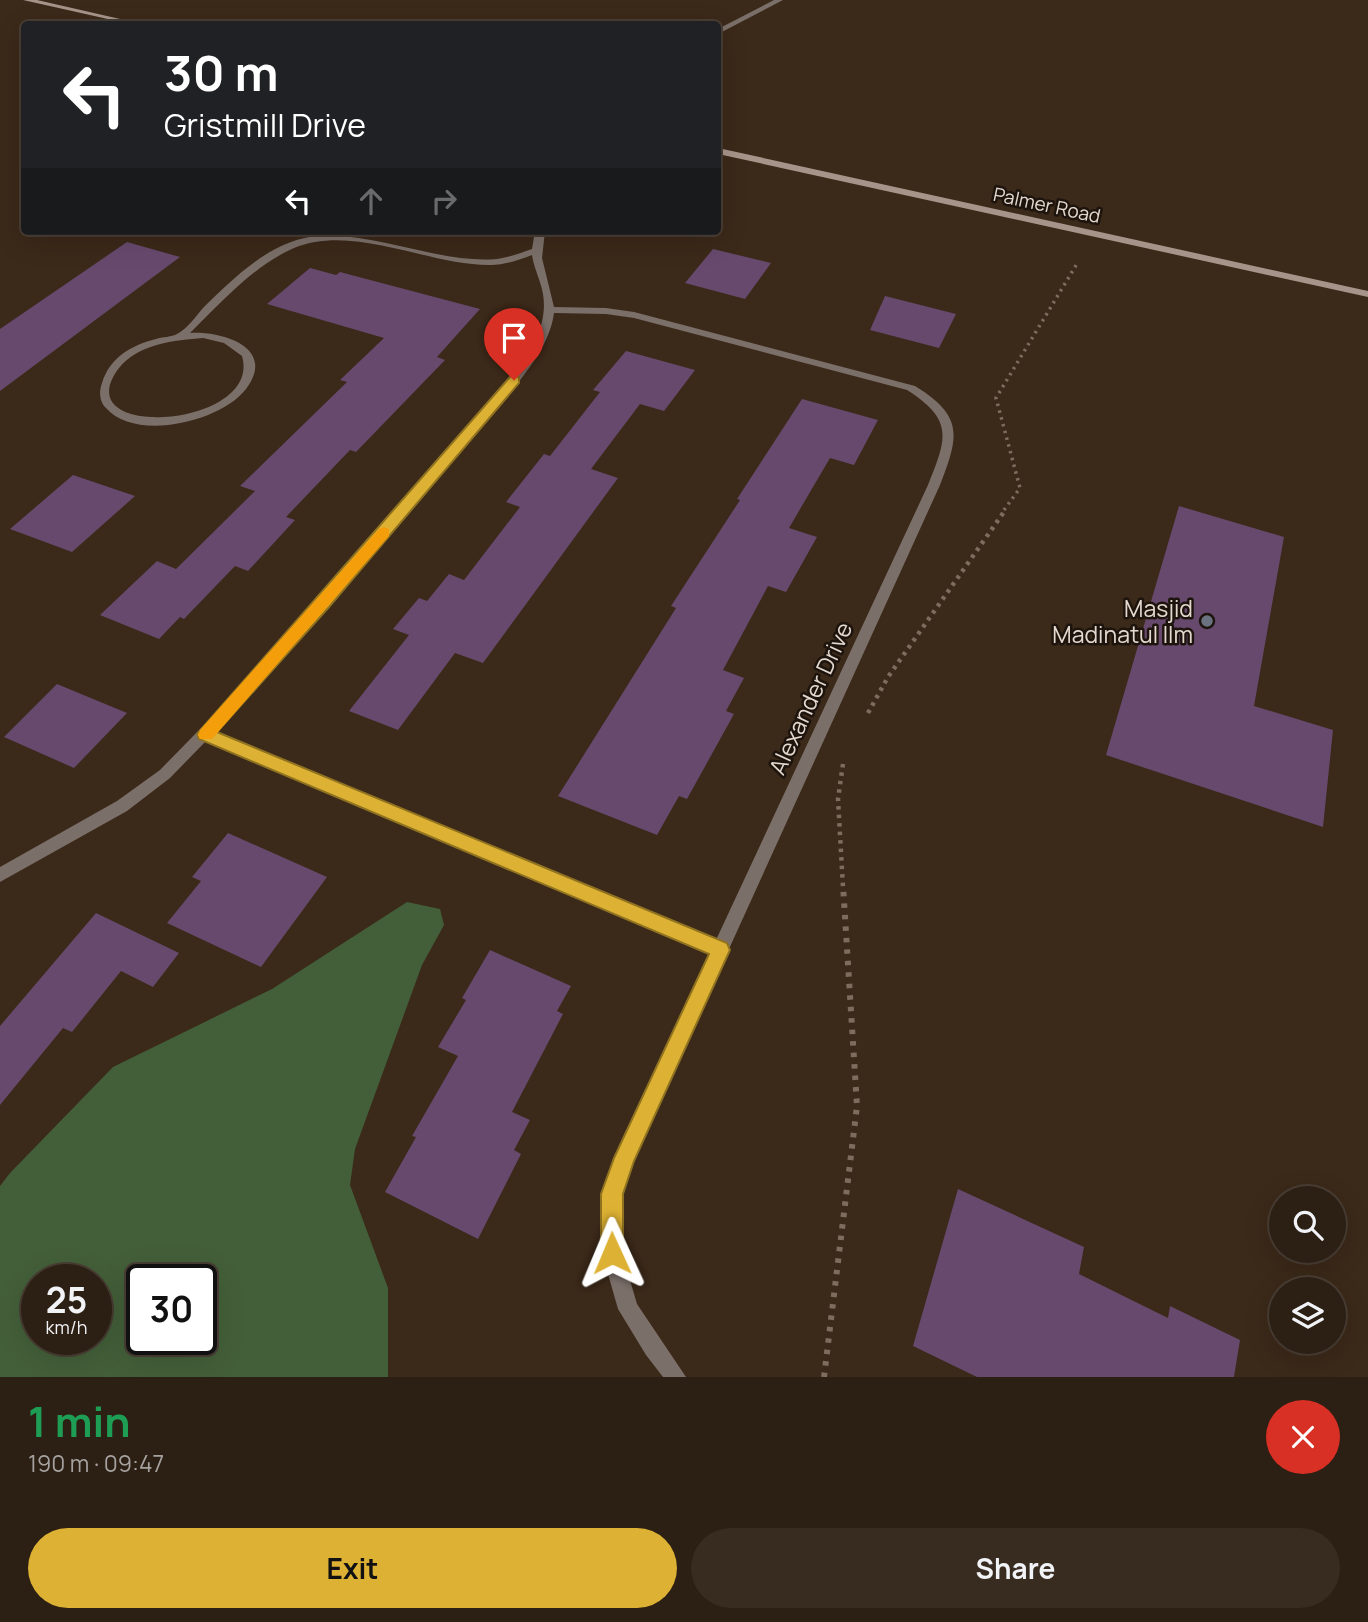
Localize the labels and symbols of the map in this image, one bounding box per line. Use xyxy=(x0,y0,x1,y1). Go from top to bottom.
street label: Palmer Road xyxy=(991,181,1103,229)
pin xyxy=(484,308,544,380)
place label: Masjid Madinatul Ilm xyxy=(1052,592,1193,650)
marker: Masjid Madinatul Ilm xyxy=(1199,613,1215,629)
street label: Alexander Drive xyxy=(761,617,859,779)
position arrow xyxy=(575,1216,649,1290)
speed limit sign: 30 xyxy=(126,1264,217,1355)

